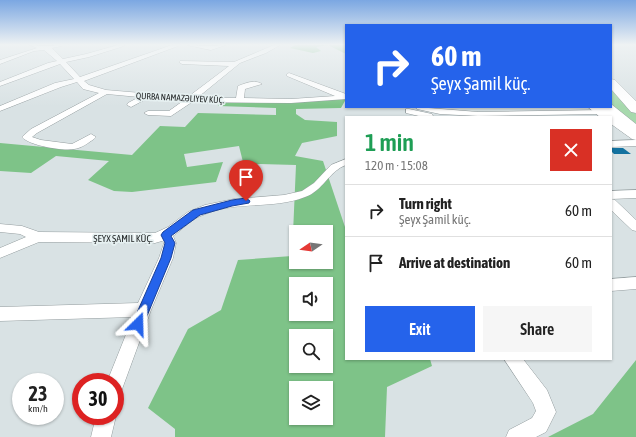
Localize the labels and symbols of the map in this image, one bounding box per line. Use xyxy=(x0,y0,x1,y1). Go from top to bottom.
street label: QURBA NAMAZƏLIYEV KÜÇ. xyxy=(136,91,225,105)
pin xyxy=(229,160,263,201)
north arrow xyxy=(289,225,333,269)
street label: ŞEYX ŞAMIL KÜÇ. xyxy=(93,233,153,244)
position arrow xyxy=(117,303,159,345)
speed limit sign: 30 xyxy=(72,373,124,425)

